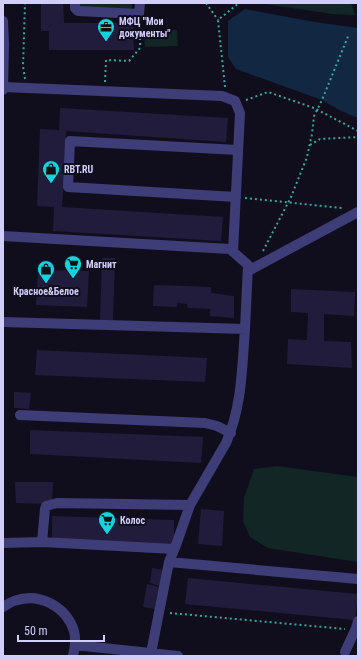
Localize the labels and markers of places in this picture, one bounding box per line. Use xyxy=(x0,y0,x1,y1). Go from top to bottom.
place label: МФЦ "Мои документы" xyxy=(119,16,171,39)
office icon: МФЦ "Мои документы" xyxy=(96,17,116,42)
shop icon: RBT.RU xyxy=(41,159,61,184)
place label: RBT.RU xyxy=(64,164,94,175)
supermarket icon: Магнит xyxy=(63,254,83,279)
shop icon: Красное&Белое xyxy=(36,259,56,284)
place label: Магнит xyxy=(86,259,117,270)
place label: Красное&Белое xyxy=(13,286,79,297)
supermarket icon: Колос xyxy=(97,510,117,535)
place label: Колос xyxy=(120,515,145,526)

